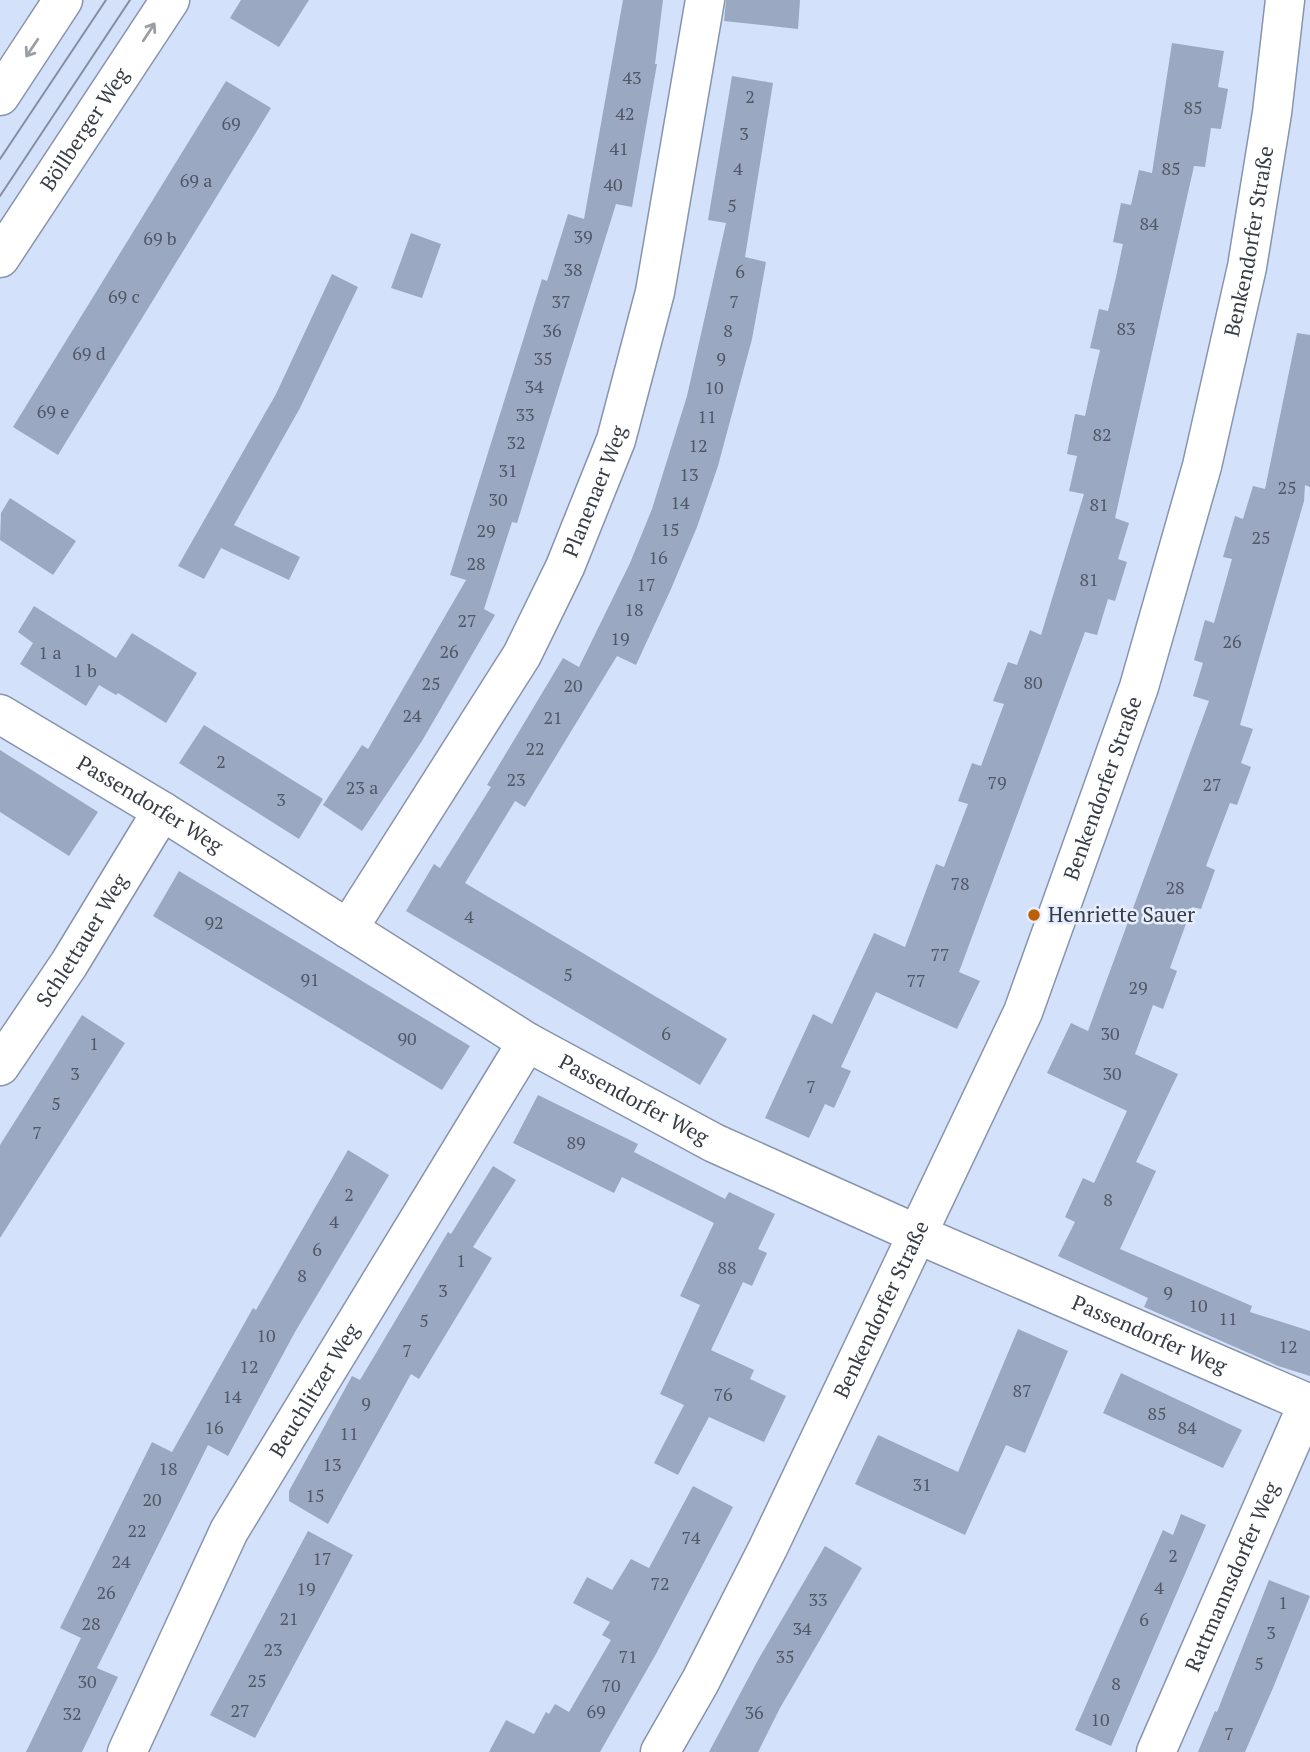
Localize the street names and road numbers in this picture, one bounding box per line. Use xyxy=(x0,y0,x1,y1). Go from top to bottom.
street label: Böllberger Weg xyxy=(33,61,135,196)
street label: Benkendorfer Straße xyxy=(1217,144,1279,339)
street label: Planenaer Weg xyxy=(555,421,632,561)
street label: Benkendorfer Straße xyxy=(1056,692,1148,884)
street label: Passendorfer Weg xyxy=(72,748,229,860)
street label: Schlettauer Weg xyxy=(29,867,134,1012)
street label: Passendorfer Weg xyxy=(554,1047,715,1151)
street label: Benkendorfer Straße xyxy=(826,1216,935,1402)
street label: Passendorfer Weg xyxy=(1068,1288,1232,1380)
street label: Beuchlitzer Weg xyxy=(262,1317,366,1462)
street label: Rattmannsdorfer Weg xyxy=(1178,1476,1285,1676)

